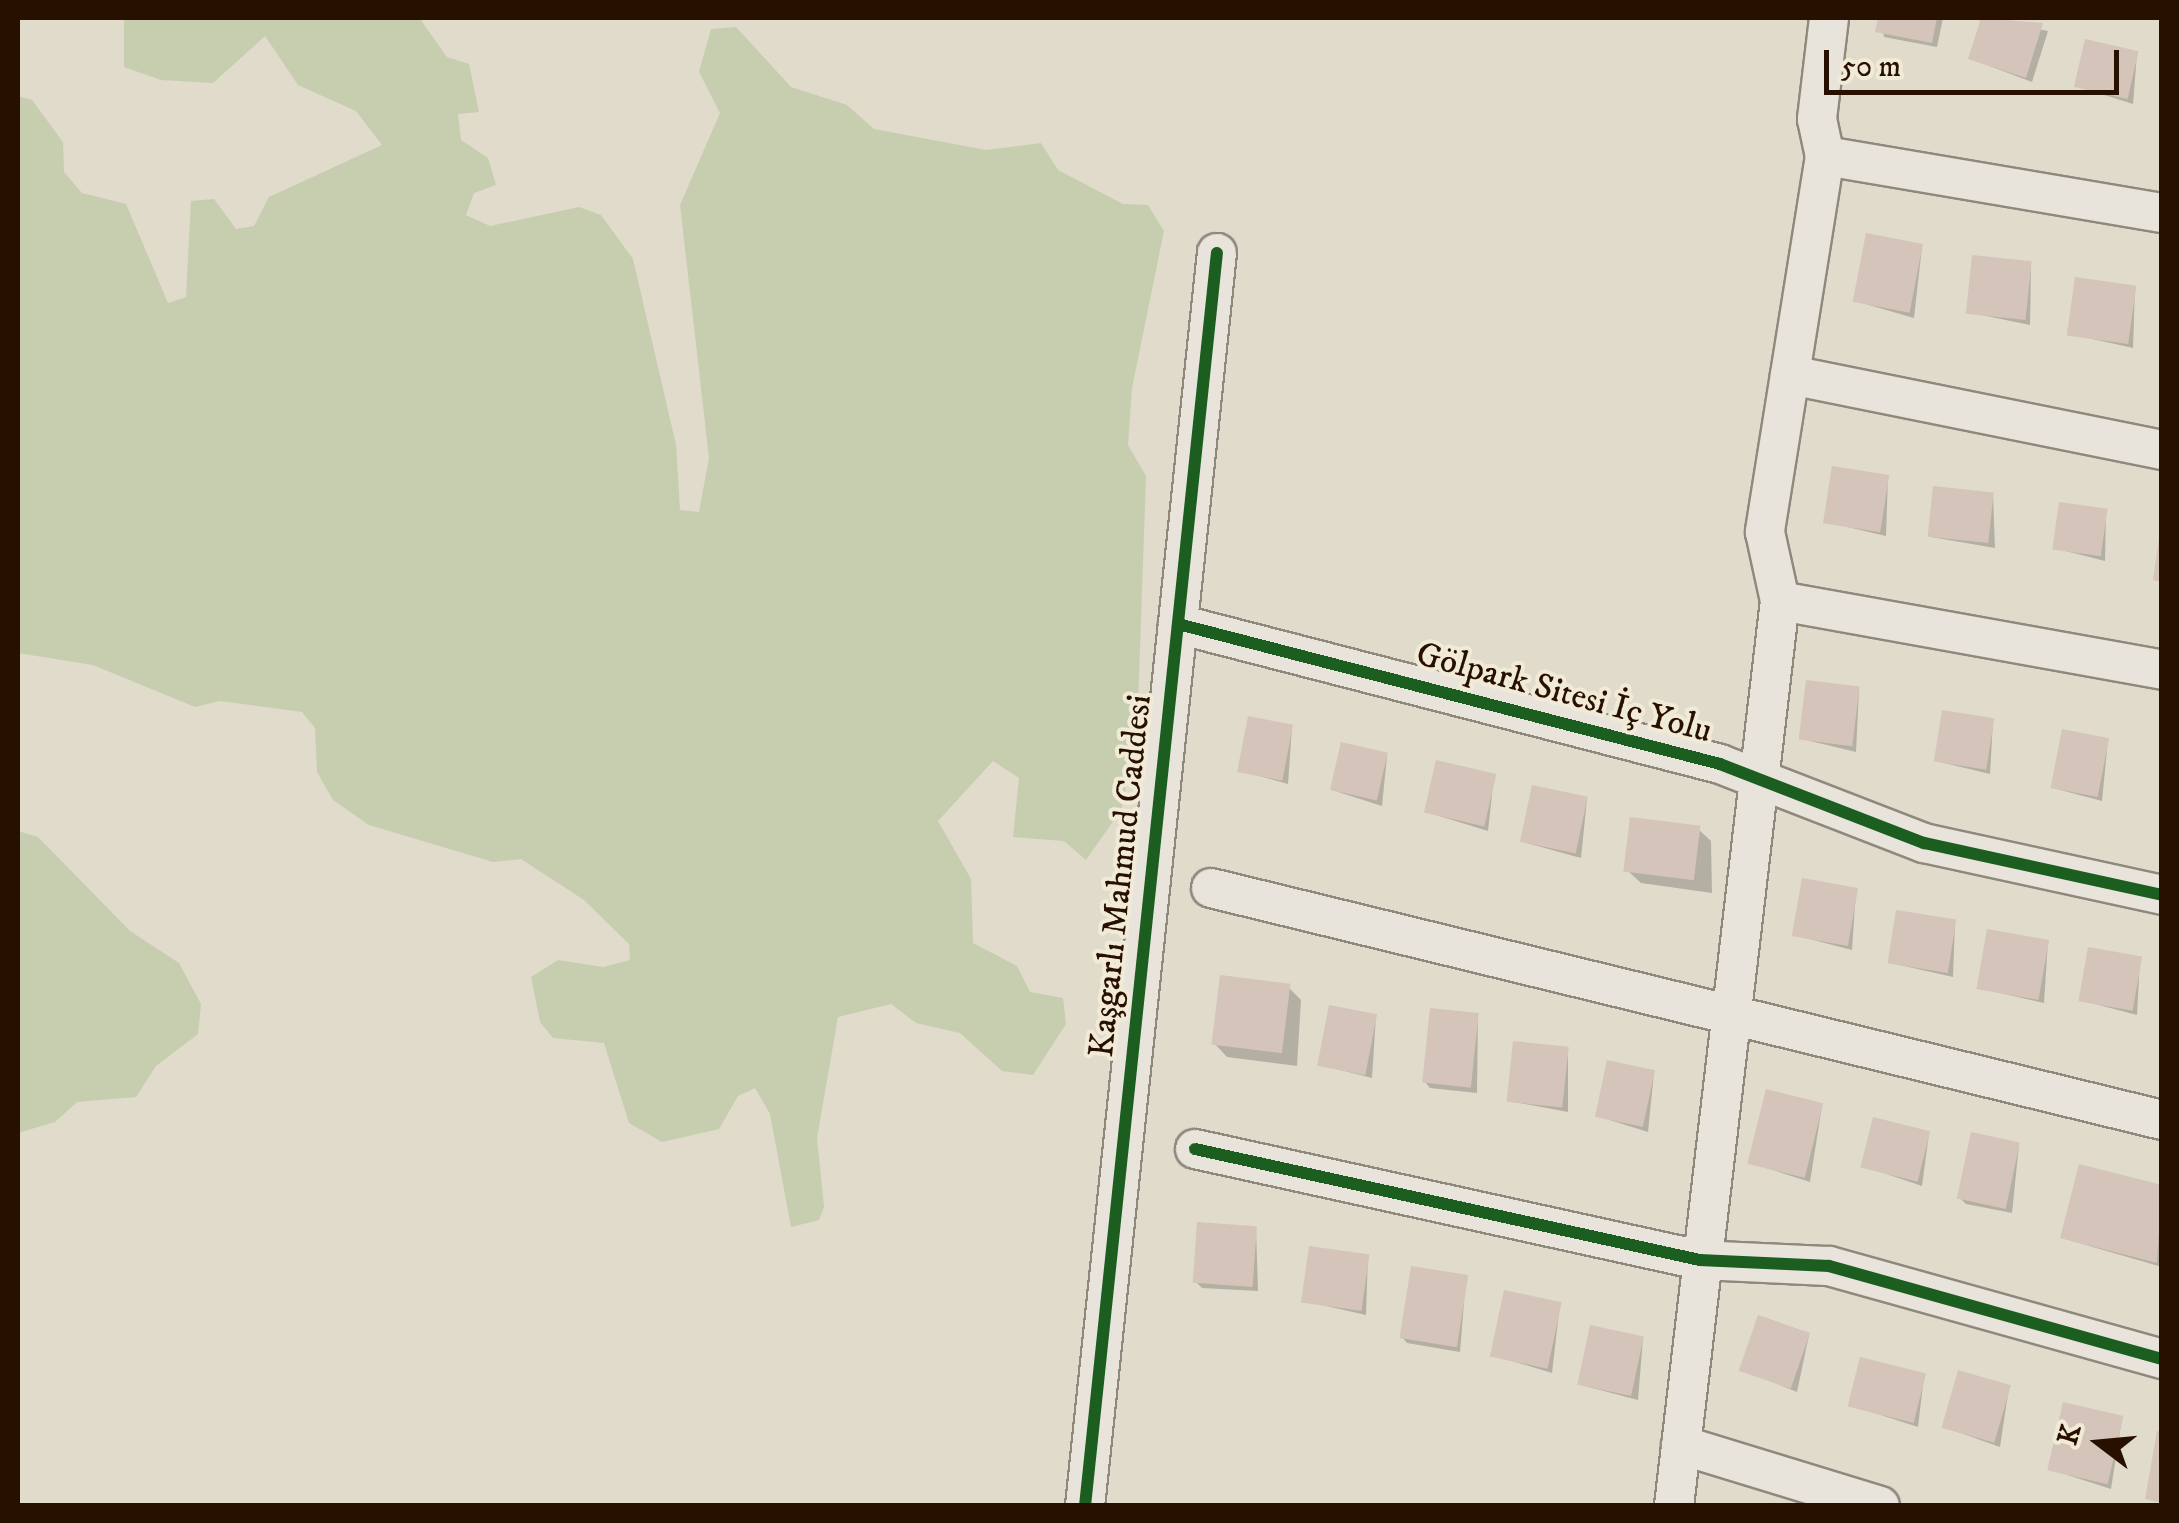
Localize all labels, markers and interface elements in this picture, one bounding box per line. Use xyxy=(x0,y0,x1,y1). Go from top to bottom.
scale bar xyxy=(1829,30,2124,92)
text: 50 m xyxy=(1841,49,1901,86)
street label: Gölpark Sitesi İç Yolu xyxy=(1412,633,1716,753)
street label: Kaşgarlı Mahmud Caddesi xyxy=(1081,693,1161,1059)
north arrow xyxy=(2049,1393,2149,1493)
text: K xyxy=(2050,1420,2089,1449)

